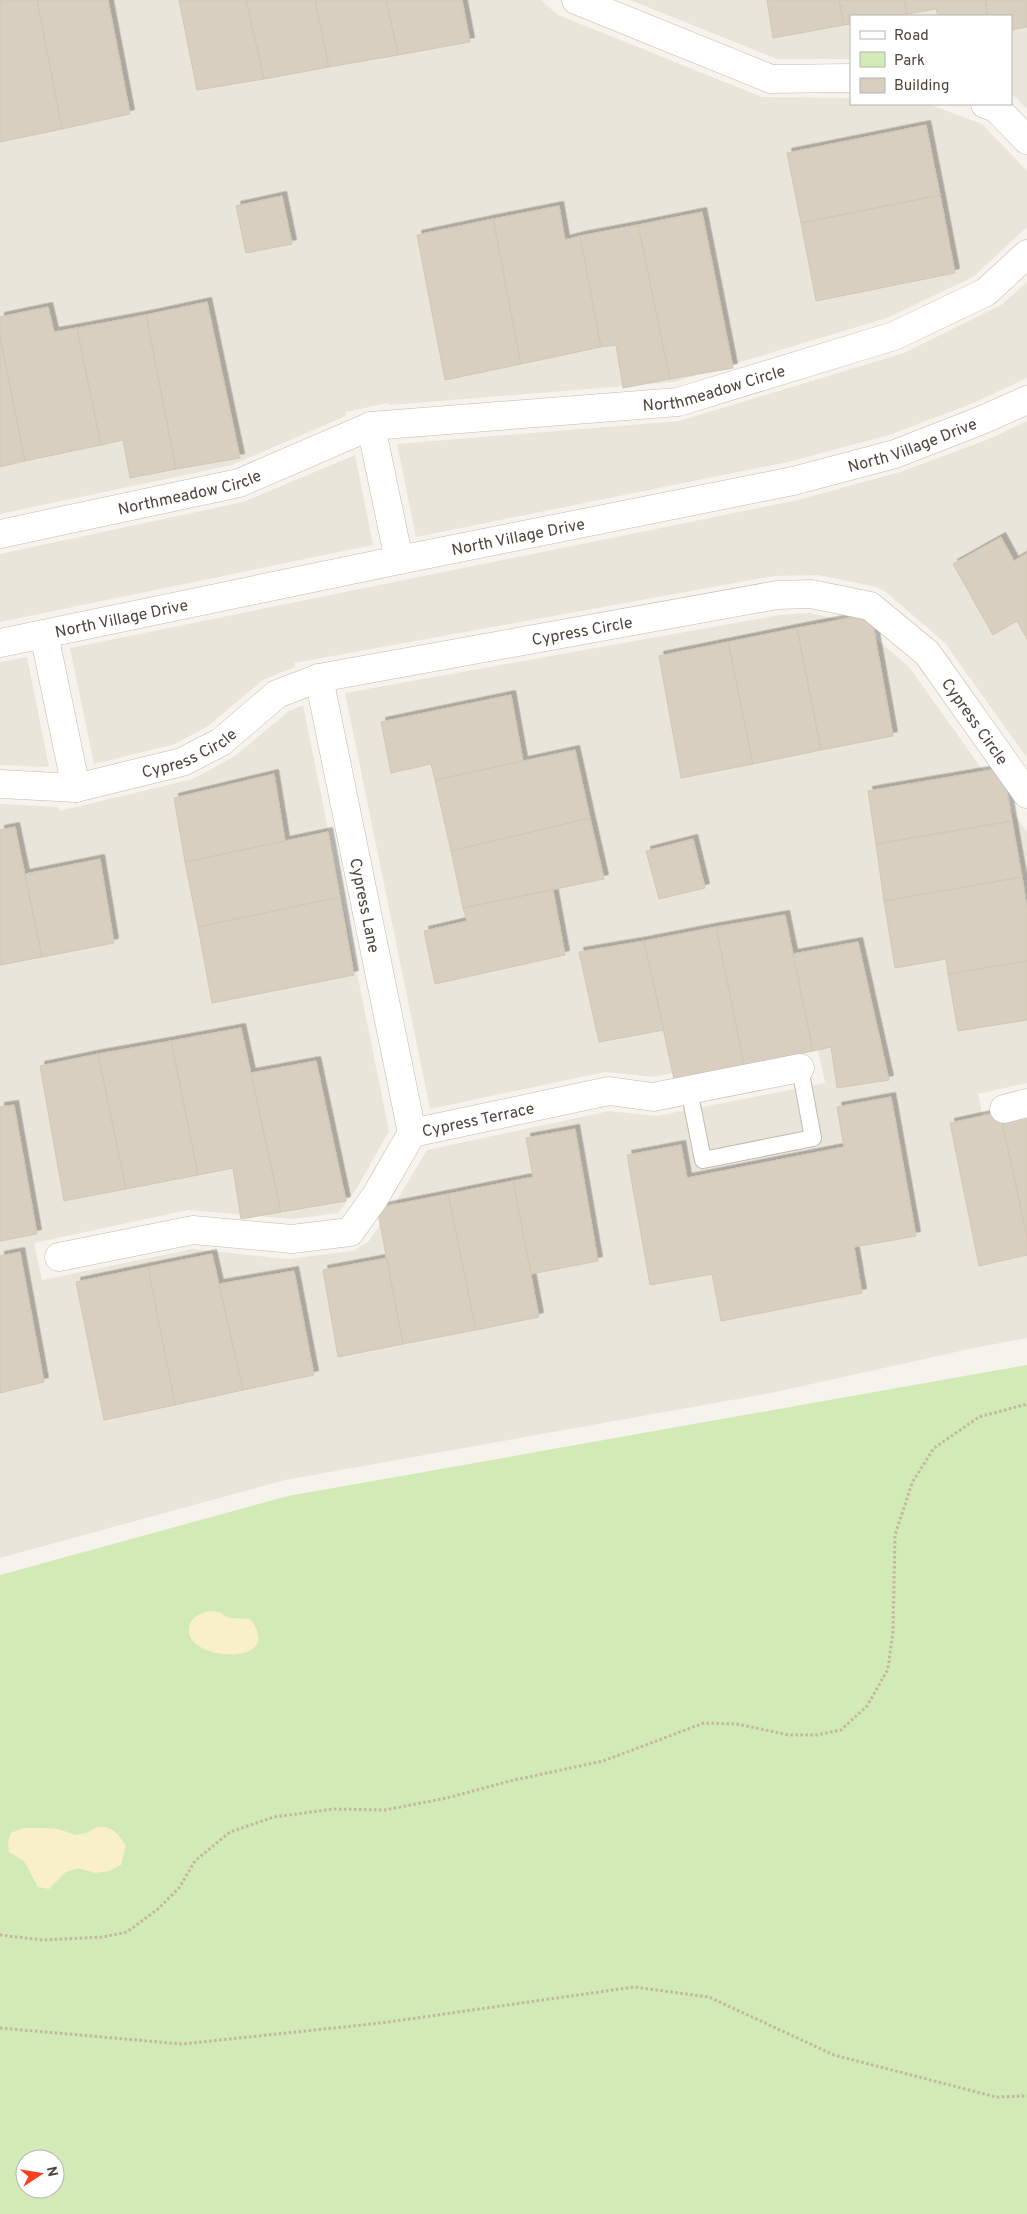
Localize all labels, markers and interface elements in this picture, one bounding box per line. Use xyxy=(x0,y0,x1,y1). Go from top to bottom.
legend xyxy=(850,15,1012,105)
text: Road xyxy=(894,27,929,46)
text: Park xyxy=(894,52,925,71)
text: Building xyxy=(894,77,949,96)
street label: Northmeadow Circle xyxy=(642,362,788,417)
street label: North Village Drive xyxy=(846,415,980,478)
street label: Northmeadow Circle xyxy=(116,467,265,521)
street label: North Village Drive xyxy=(450,515,587,561)
street label: North Village Drive xyxy=(53,596,190,643)
street label: Cypress Circle xyxy=(530,613,634,651)
street label: Cypress Circle xyxy=(936,675,1011,770)
street label: Cypress Circle xyxy=(140,725,242,783)
street label: Cypress Lane xyxy=(344,857,383,955)
street label: Cypress Terrace xyxy=(420,1099,536,1143)
north arrow xyxy=(15,2149,65,2199)
text: N xyxy=(42,2165,61,2178)

